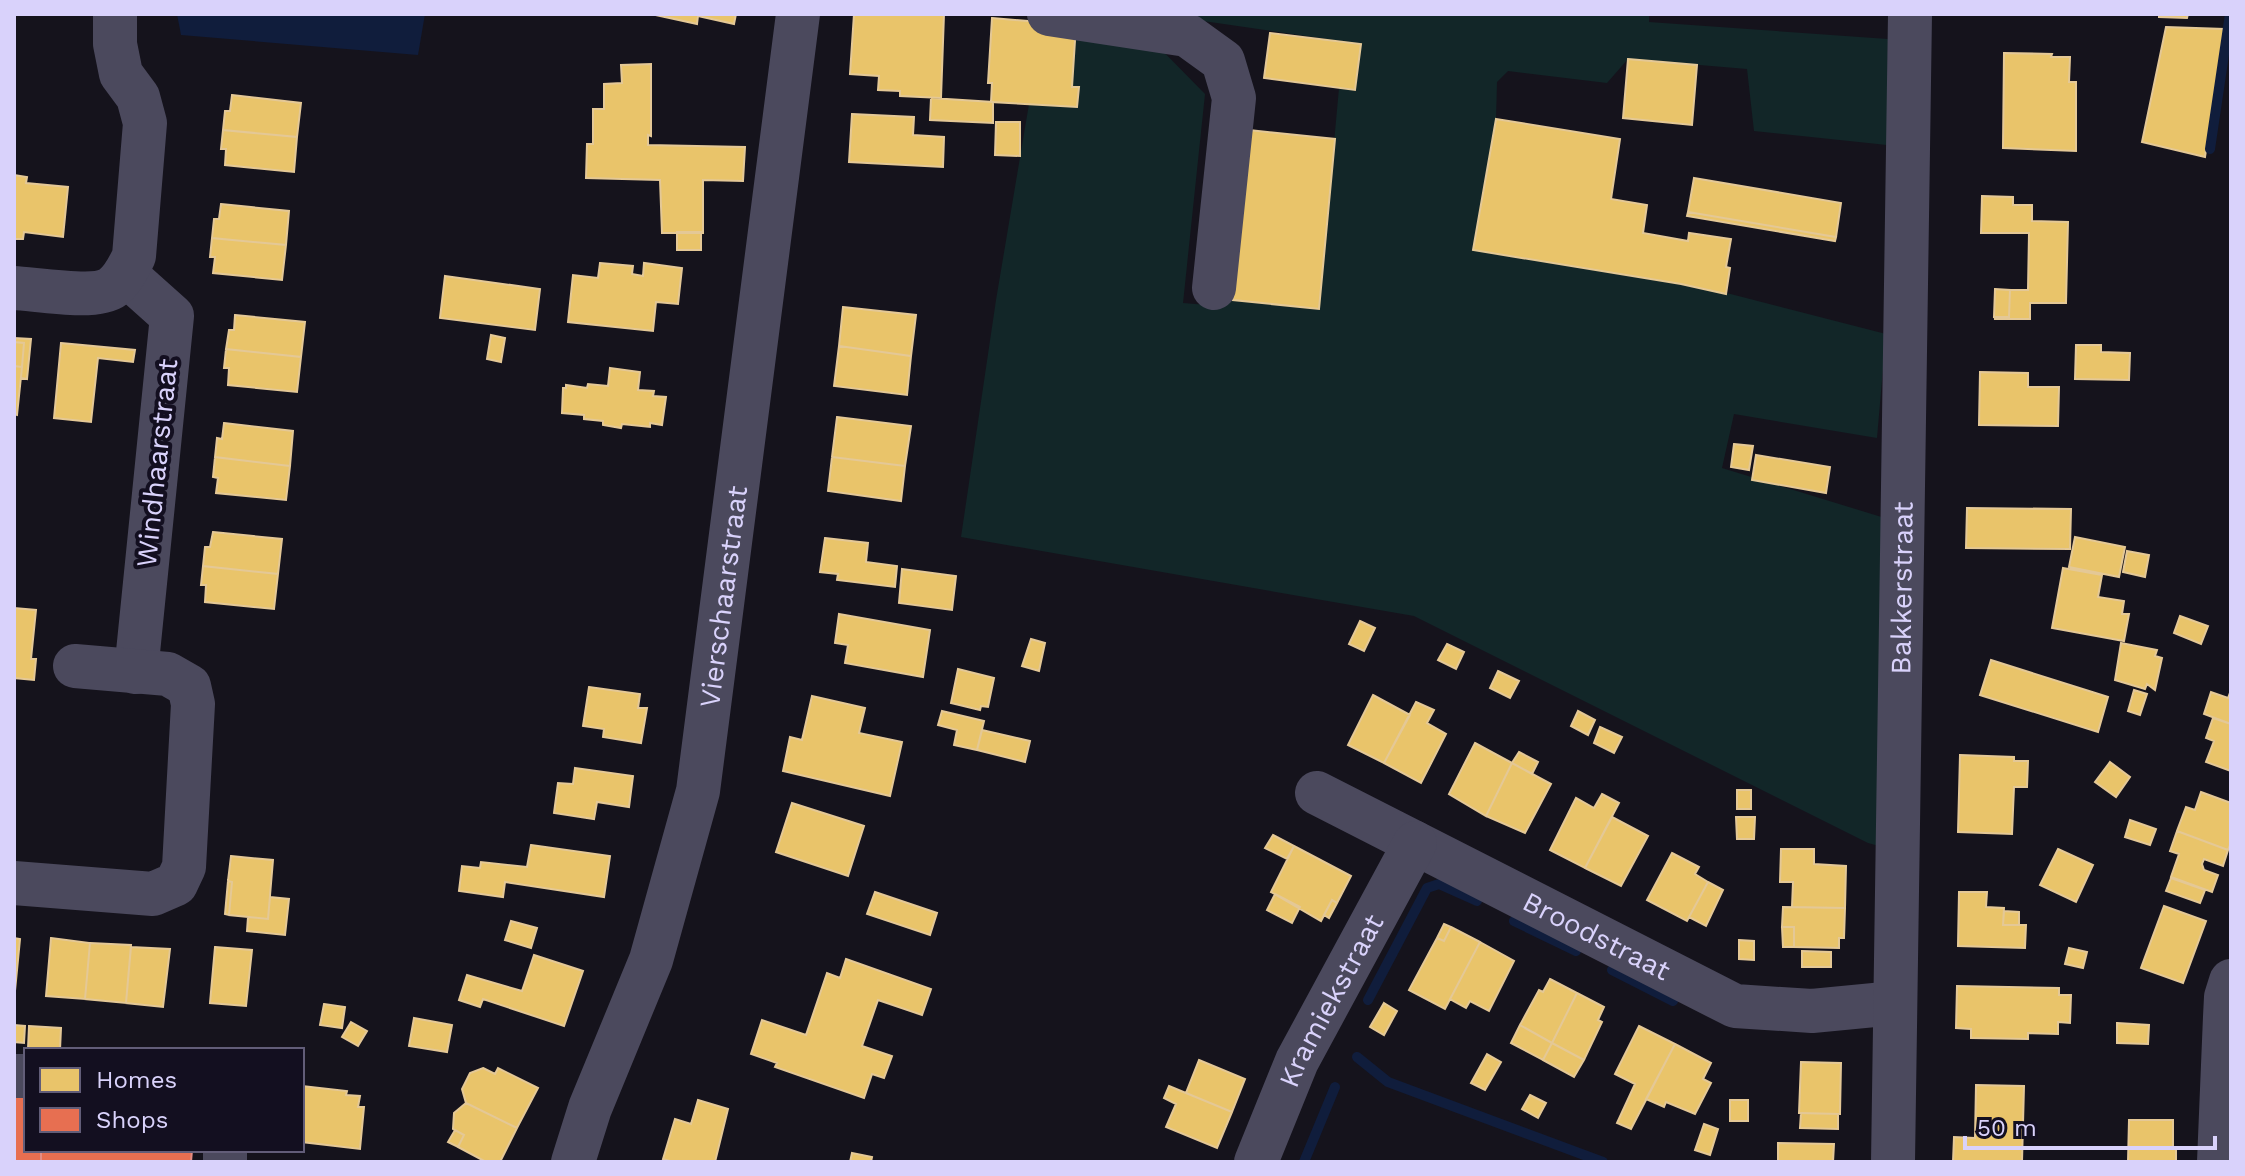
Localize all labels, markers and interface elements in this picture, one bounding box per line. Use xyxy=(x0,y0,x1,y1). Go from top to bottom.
street label: Windhaarstraat xyxy=(130,357,184,569)
street label: Vierschaarstraat xyxy=(692,484,754,710)
street label: Bakkerstraat xyxy=(1884,501,1919,675)
street label: Broodstraat xyxy=(1518,884,1676,987)
street label: Kramiekstraat xyxy=(1272,908,1390,1092)
legend xyxy=(24,1048,304,1152)
text: Homes xyxy=(96,1066,177,1094)
scale bar xyxy=(1965,1100,2215,1150)
text: Shops xyxy=(96,1106,168,1134)
text: 50 m xyxy=(1977,1114,2037,1142)

